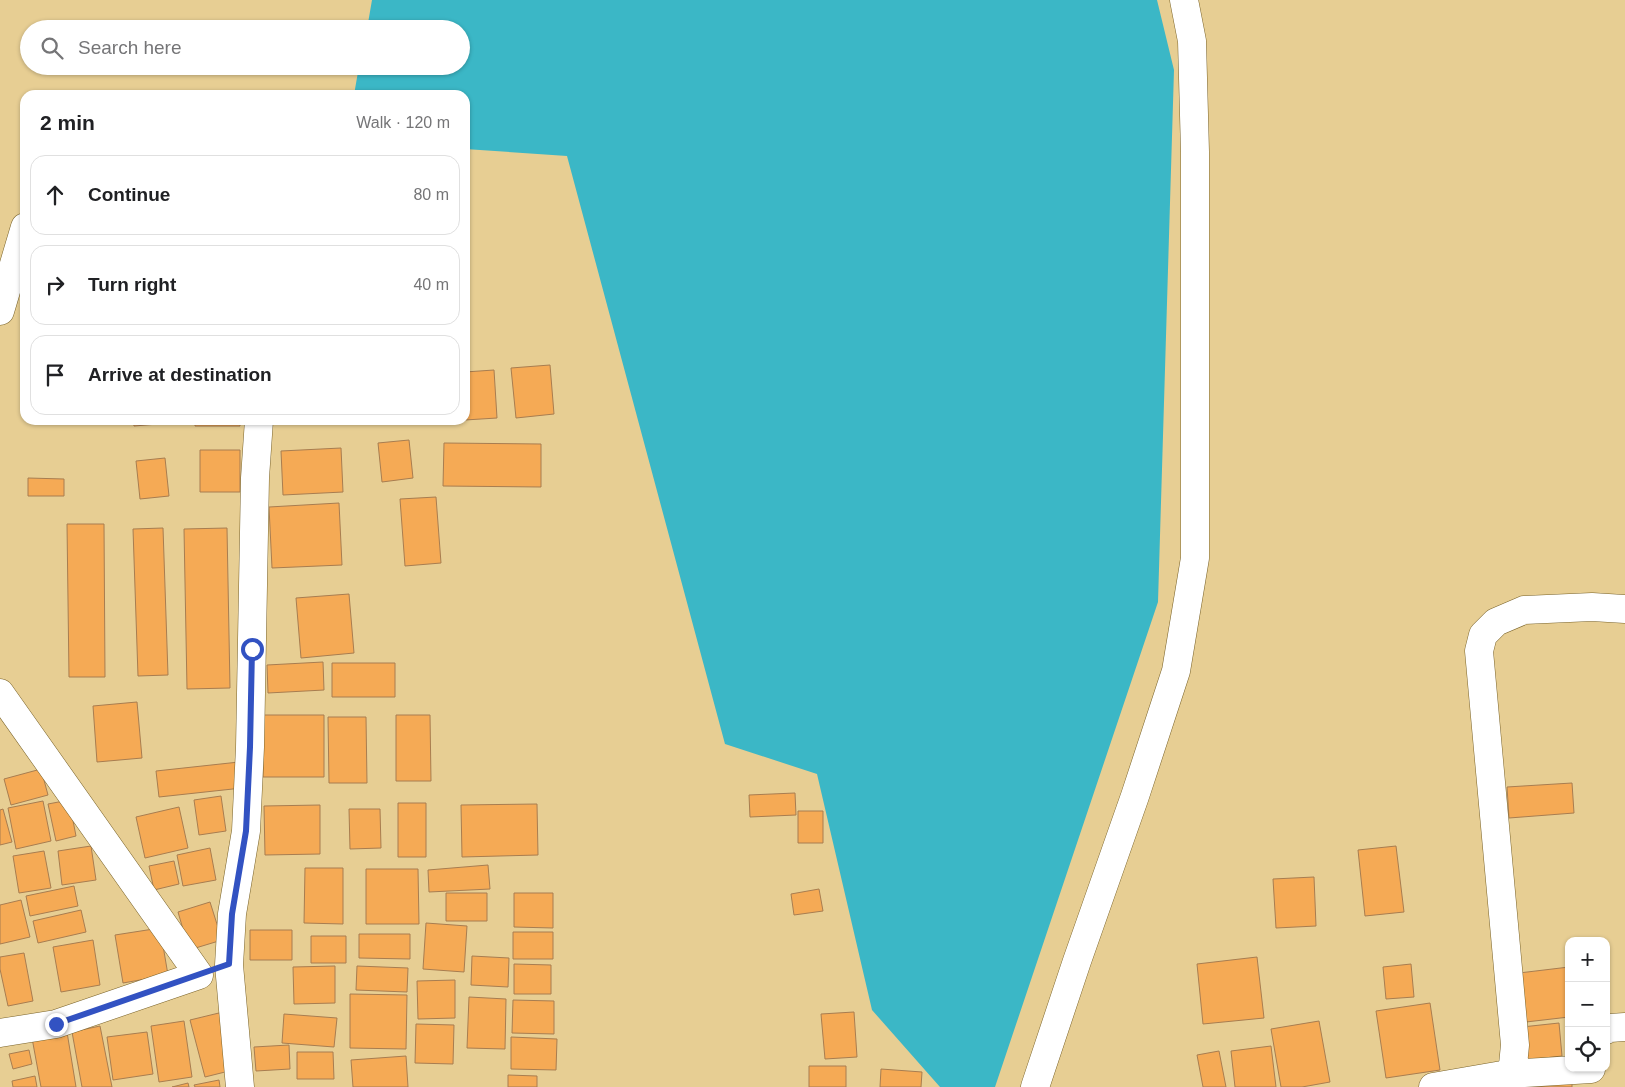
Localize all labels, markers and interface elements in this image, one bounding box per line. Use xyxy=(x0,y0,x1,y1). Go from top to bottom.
search box xyxy=(20,20,470,75)
icon: search xyxy=(38,34,66,62)
text: Search here xyxy=(78,37,182,58)
text: 2 min xyxy=(40,111,95,134)
text: Walk · 120 m xyxy=(356,114,450,131)
icon: ahead xyxy=(41,181,69,209)
text: Continue xyxy=(88,184,170,205)
text: 80 m xyxy=(413,186,449,203)
icon: right xyxy=(41,271,69,299)
text: Turn right xyxy=(88,274,176,295)
text: 40 m xyxy=(413,276,449,293)
icon: arrive xyxy=(41,361,69,389)
text: Arrive at destination xyxy=(88,364,272,385)
route start xyxy=(241,638,264,661)
map controls xyxy=(1565,937,1610,1072)
button: + xyxy=(1565,937,1610,982)
button: − xyxy=(1565,982,1610,1027)
route end xyxy=(45,1013,68,1036)
button: locate xyxy=(1565,1027,1610,1072)

